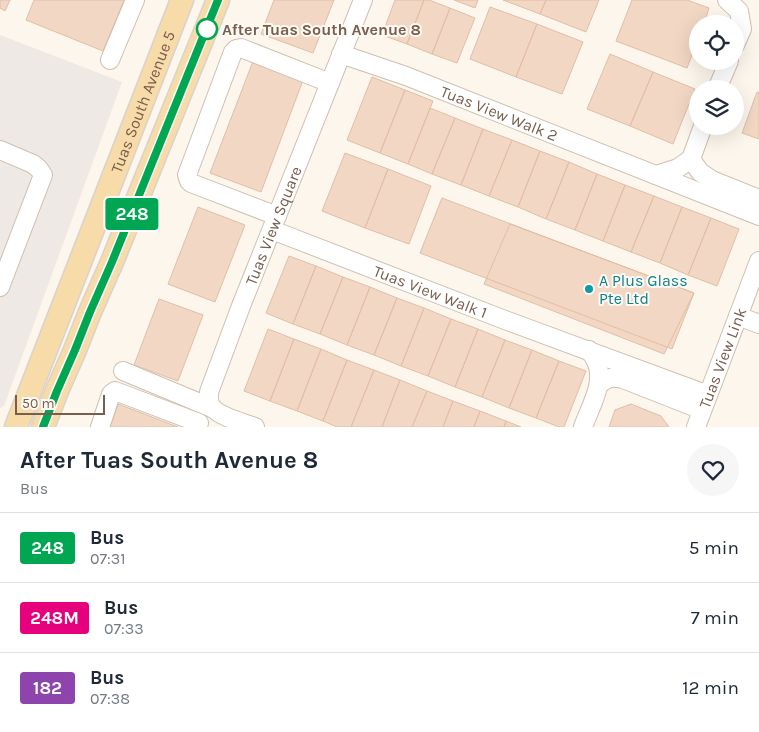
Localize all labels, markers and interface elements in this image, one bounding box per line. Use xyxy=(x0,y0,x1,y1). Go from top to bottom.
map controls xyxy=(689,15,744,135)
button: locate xyxy=(689,15,744,70)
marker: After Tuas South Avenue 8 xyxy=(196,18,218,40)
place label: After Tuas South Avenue 8 xyxy=(222,20,421,39)
street label: Tuas South Avenue 5 xyxy=(106,28,179,175)
button: layers xyxy=(689,80,744,135)
street label: Tuas View Walk 2 xyxy=(438,81,561,145)
street label: Tuas View Square xyxy=(241,163,305,288)
line badge: 248 xyxy=(103,198,161,230)
text: 248 xyxy=(115,203,149,225)
street label: Tuas View Walk 1 xyxy=(371,261,490,322)
place label: A Plus Glass Pte Ltd xyxy=(599,271,688,308)
marker: A Plus Glass Pte Ltd xyxy=(583,283,595,295)
street label: Tuas View Link xyxy=(695,305,750,411)
scale bar xyxy=(15,392,105,415)
text: 50 m xyxy=(22,395,55,412)
button: heart xyxy=(687,444,739,496)
text: After Tuas South Avenue 8 xyxy=(20,446,318,474)
text: Bus xyxy=(20,479,48,498)
text: Bus xyxy=(90,527,124,549)
text: 248 xyxy=(31,537,64,559)
text: 5 min xyxy=(689,537,739,559)
text: 07:31 xyxy=(90,549,125,568)
text: Bus xyxy=(104,597,138,619)
text: 248M xyxy=(30,607,79,629)
text: 7 min xyxy=(691,607,739,629)
text: 07:33 xyxy=(104,619,144,638)
text: Bus xyxy=(90,667,124,689)
text: 182 xyxy=(33,677,62,699)
text: 12 min xyxy=(682,677,739,699)
text: 07:38 xyxy=(90,689,130,708)

